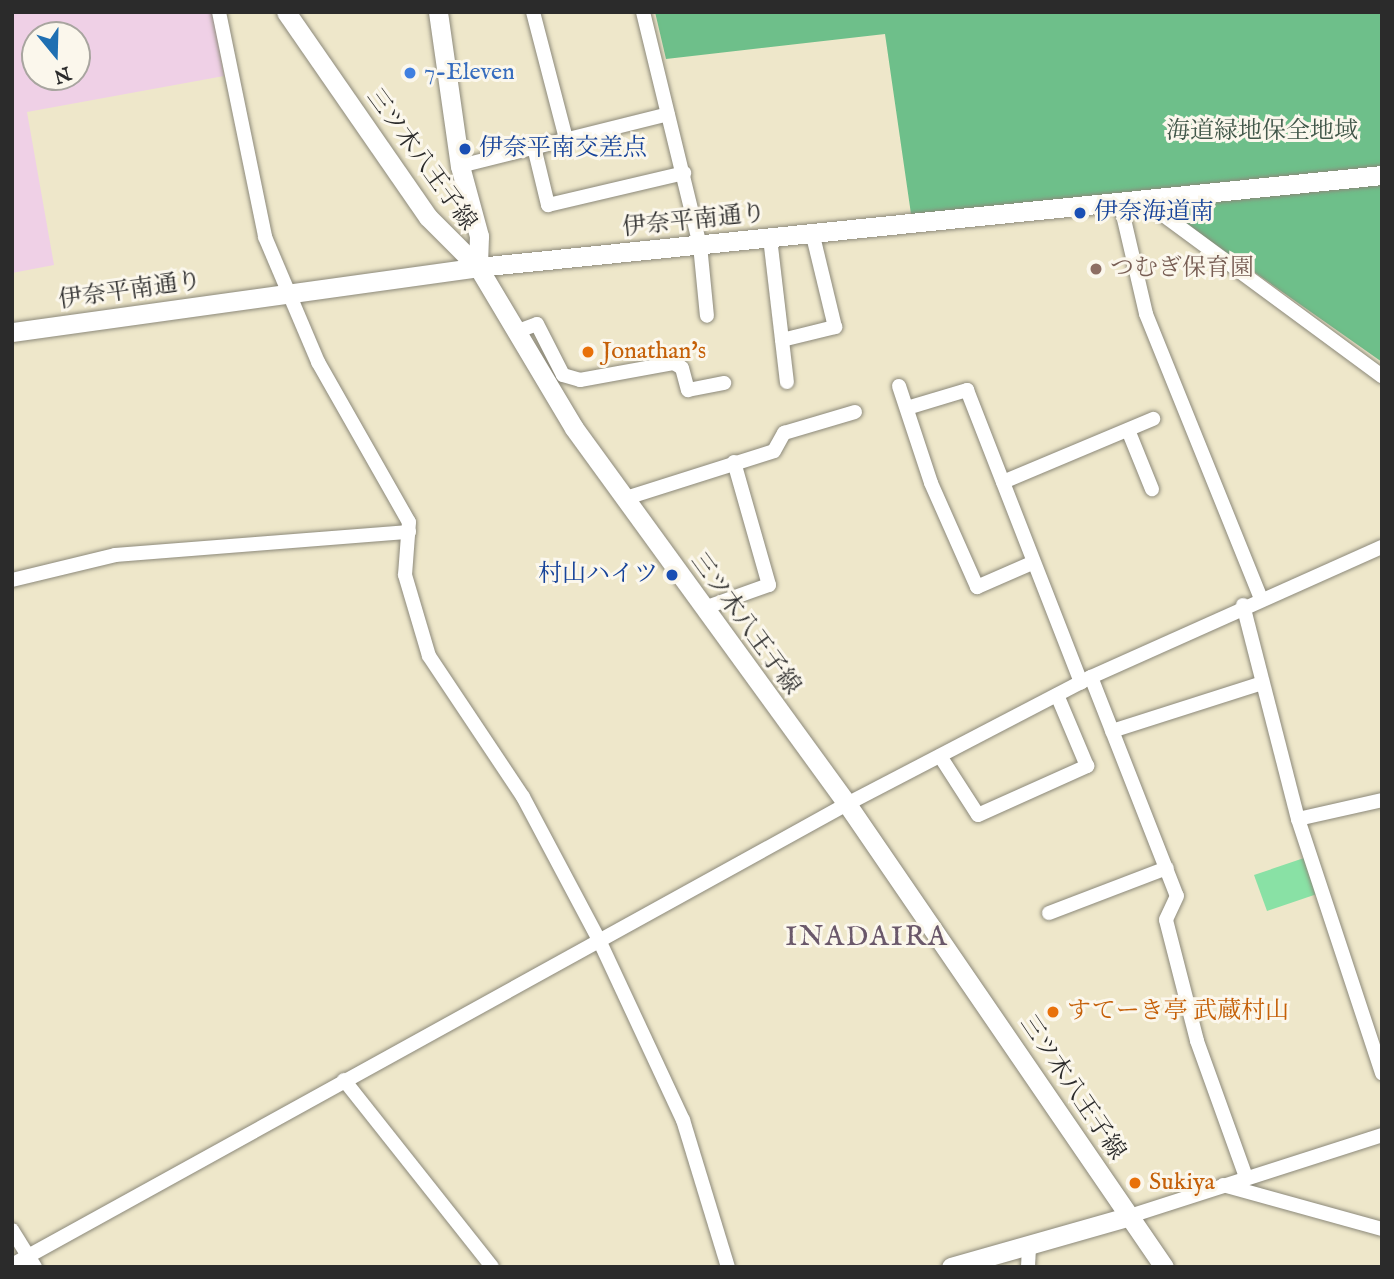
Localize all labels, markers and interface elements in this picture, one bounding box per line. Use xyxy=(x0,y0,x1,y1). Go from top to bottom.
north arrow xyxy=(21,21,91,91)
place label: 7-Eleven xyxy=(424,59,515,87)
text: N xyxy=(51,60,74,88)
marker: 7-Eleven xyxy=(402,65,418,81)
street label: 三ツ木八王子線 xyxy=(360,84,482,236)
park label: 海道緑地保全地域 xyxy=(1166,118,1358,146)
place label: 伊奈平南交差点 xyxy=(479,135,647,163)
marker: 伊奈平南交差点 xyxy=(457,141,473,157)
street label: 伊奈平南通り xyxy=(621,199,767,243)
place label: 伊奈海道南 xyxy=(1094,199,1214,227)
marker: 伊奈海道南 xyxy=(1072,205,1088,221)
place label: つむぎ保育園 xyxy=(1110,255,1254,283)
marker: つむぎ保育園 xyxy=(1088,261,1104,277)
street label: 伊奈平南通り xyxy=(57,267,203,315)
place label: Jonathan's xyxy=(602,338,706,366)
marker: Jonathan's xyxy=(580,344,596,360)
street label: 三ツ木八王子線 xyxy=(684,548,806,700)
place label: 村山ハイツ xyxy=(538,561,658,589)
marker: 村山ハイツ xyxy=(664,567,680,583)
district label: INADAIRA xyxy=(786,921,948,955)
place label: すてーき亭 武蔵村山 xyxy=(1067,998,1288,1026)
marker: すてーき亭 武蔵村山 xyxy=(1045,1004,1061,1020)
street label: 三ツ木八王子線 xyxy=(1013,1010,1131,1166)
place label: Sukiya xyxy=(1149,1169,1215,1197)
marker: Sukiya xyxy=(1127,1175,1143,1191)

